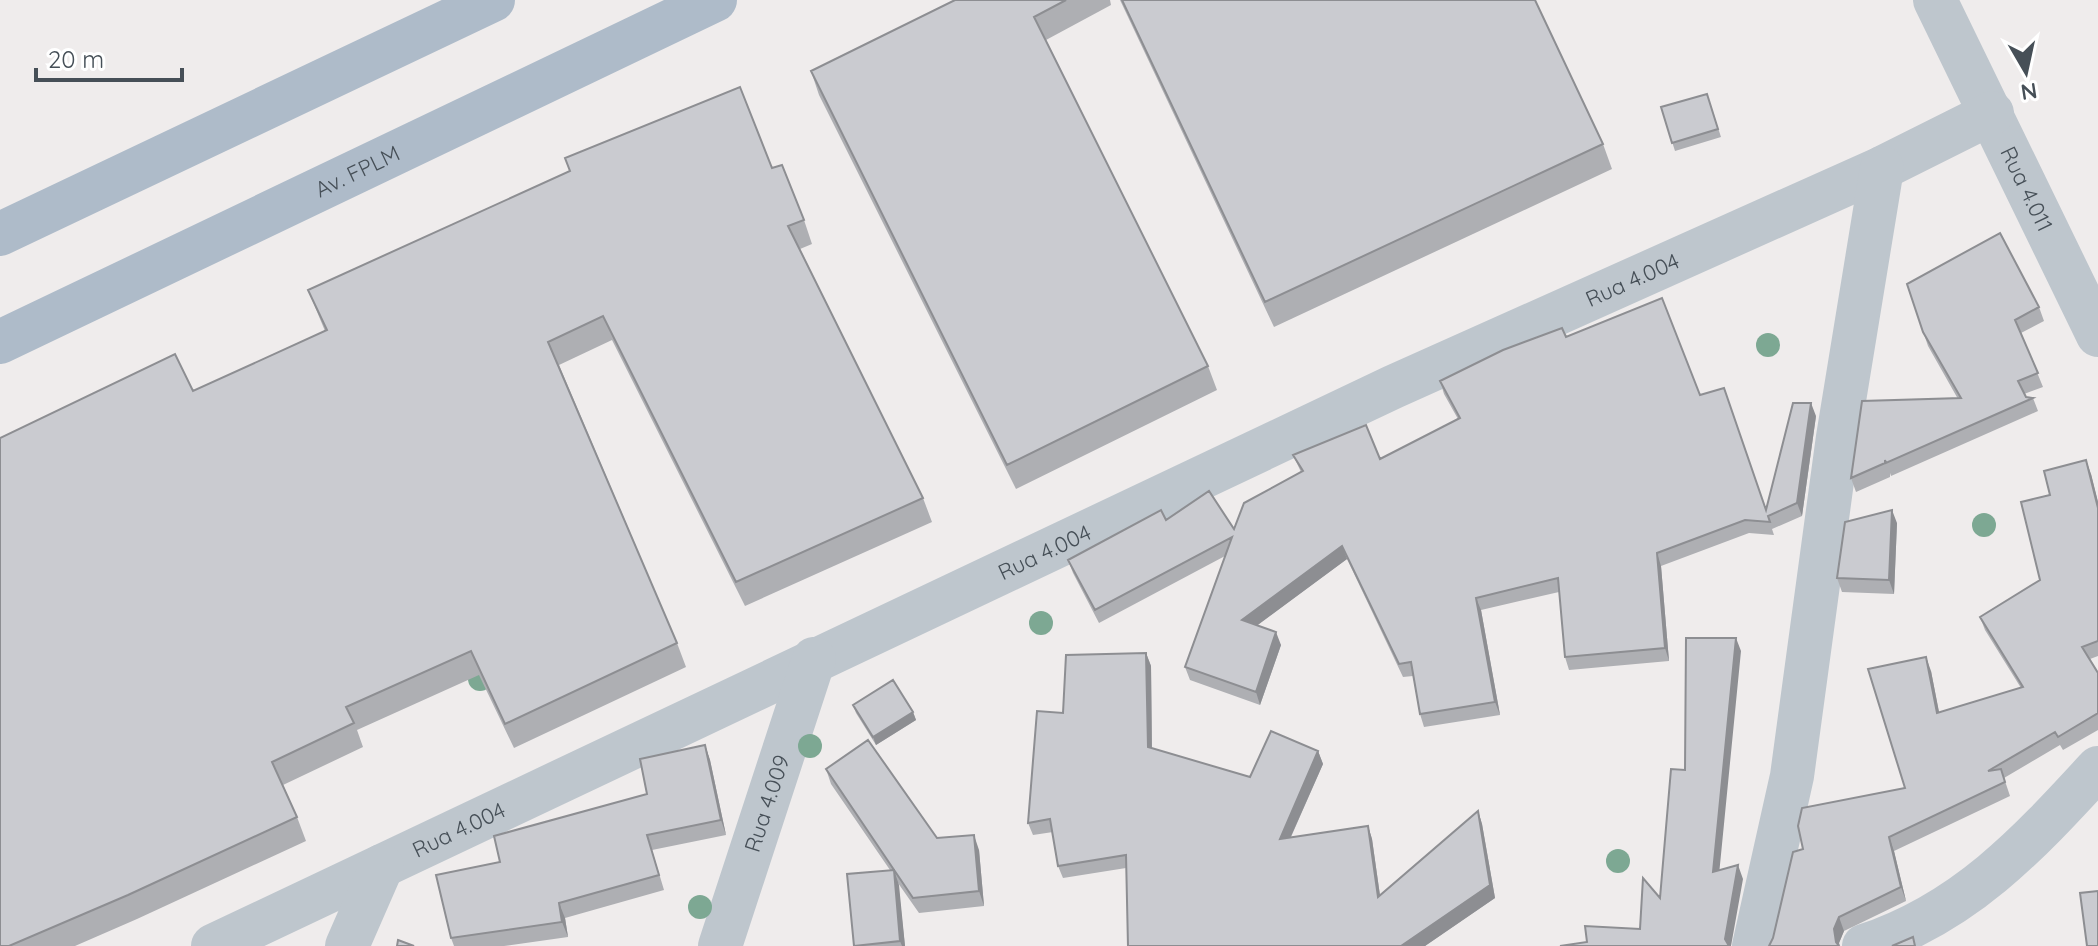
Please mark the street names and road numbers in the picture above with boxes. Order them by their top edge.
street label: Av. FPLM [310,139,404,203]
street label: Rua 4.011 [1994,142,2059,236]
street label: Rua 4.004 [1581,247,1684,313]
street label: Rua 4.004 [993,518,1096,586]
street label: Rua 4.009 [738,751,796,856]
street label: Rua 4.004 [408,796,510,864]

